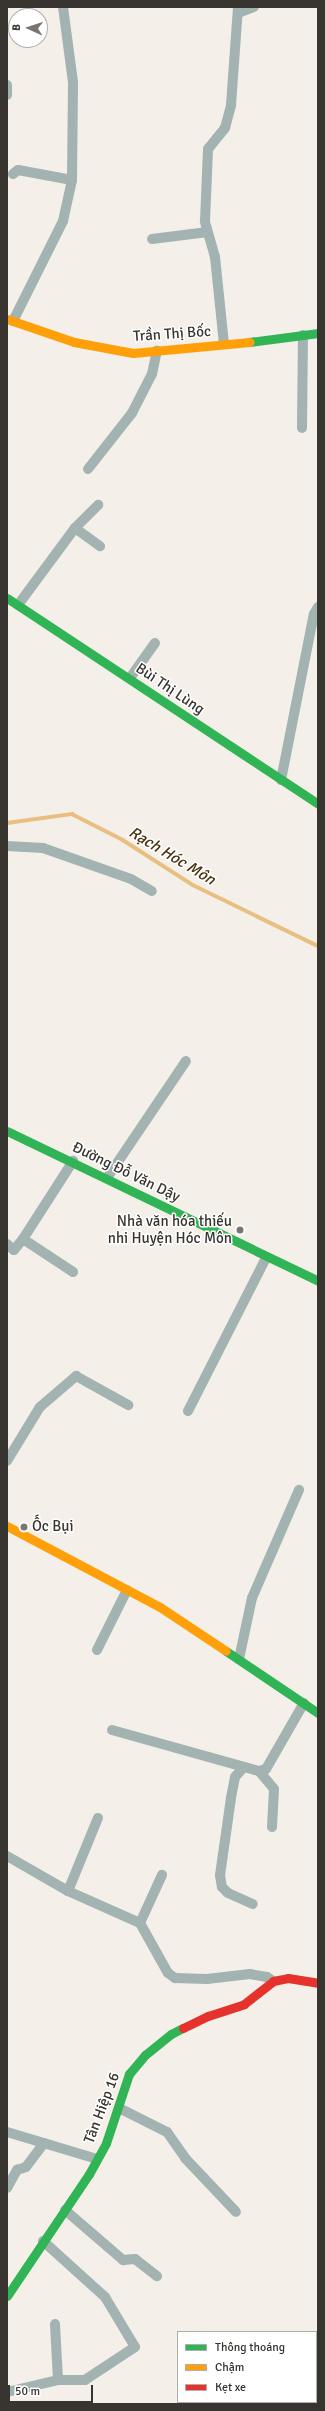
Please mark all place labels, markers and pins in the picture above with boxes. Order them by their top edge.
place label: Nhà văn hóa thiếu nhi Huyện Hóc Môn [108,1212,232,1247]
marker: Nhà văn hóa thiếu nhi Huyện Hóc Môn [235,1225,245,1235]
place label: Ốc Bụi [32,1518,74,1536]
marker: Ốc Bụi [19,1522,29,1532]

